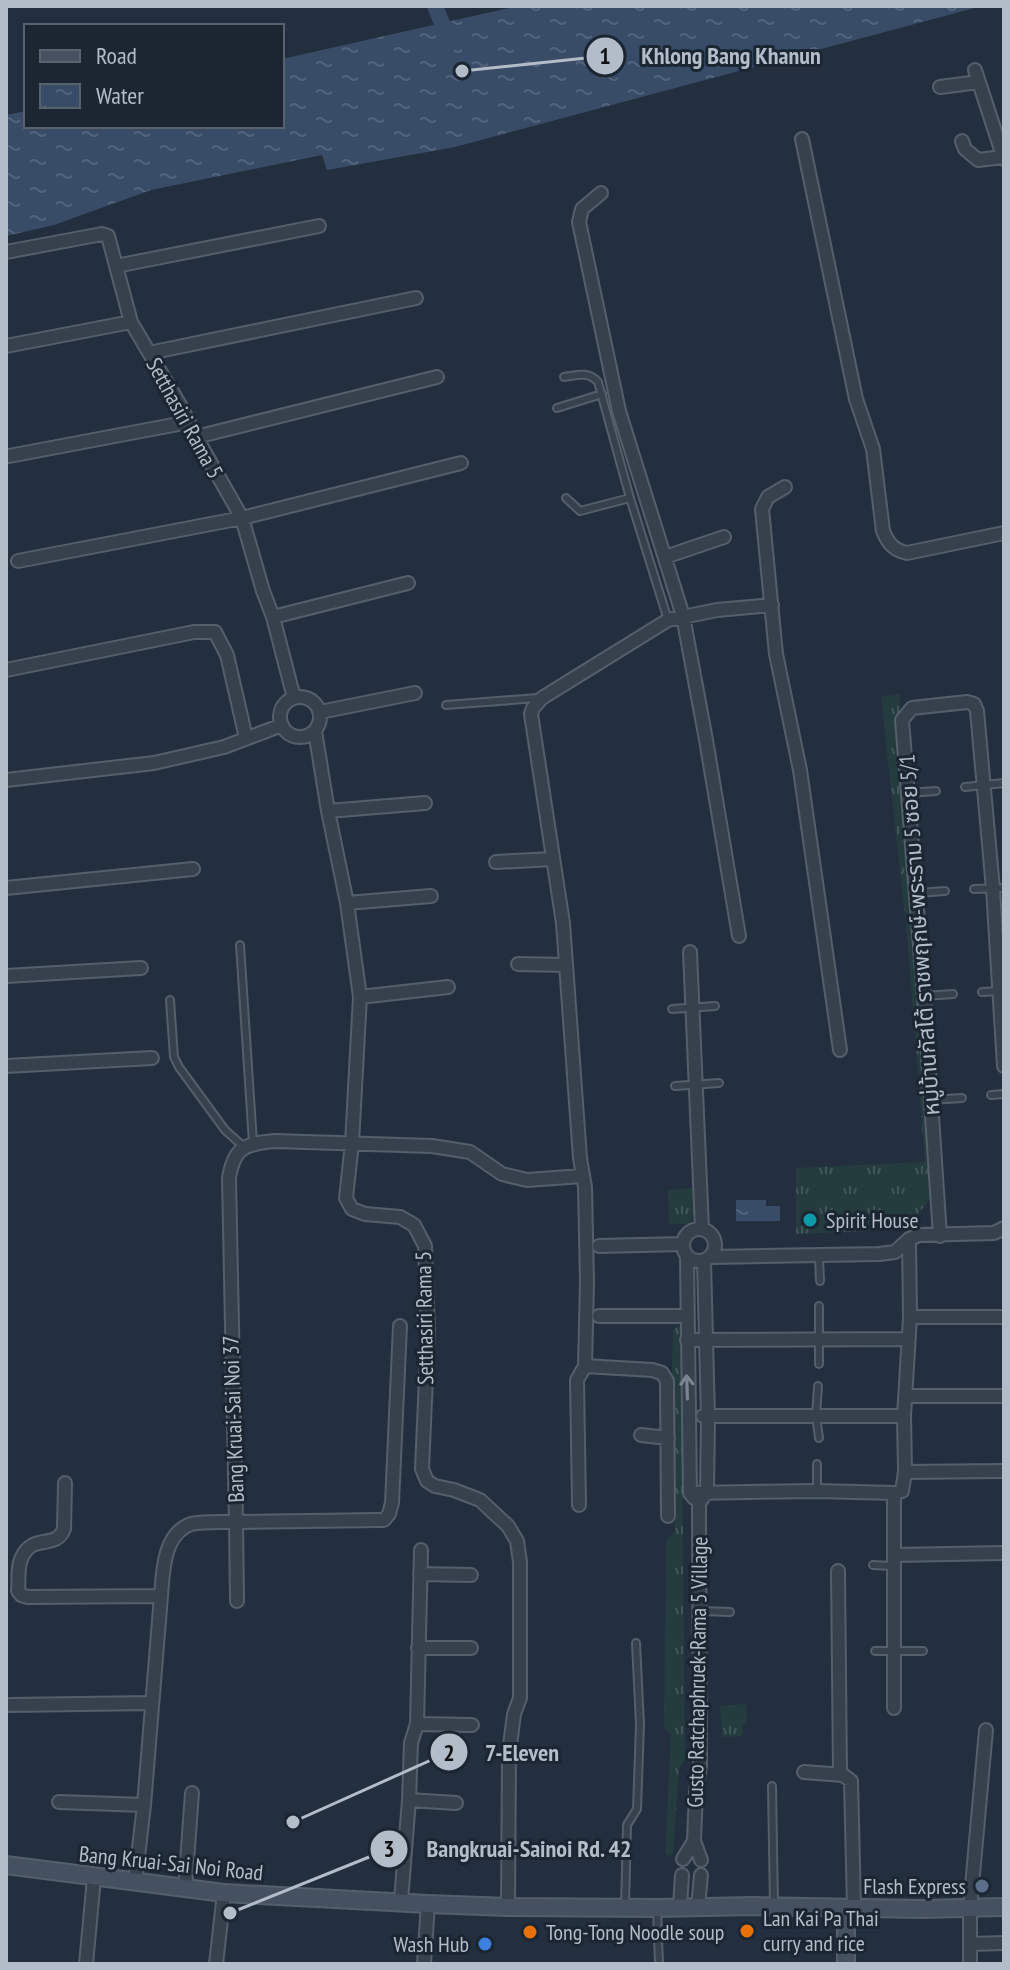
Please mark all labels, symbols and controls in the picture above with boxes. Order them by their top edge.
legend [24,24,284,128]
callout: Khlong Bang Khanun [585,32,836,80]
text: Road [96,40,137,71]
text: 1 [599,40,611,71]
text: Khlong Bang Khanun [641,40,821,71]
text: Water [96,80,144,111]
street label: Setthasiri Rama 5 [140,353,230,483]
street label: หมู่บ้านกัสโต้ ราชพฤกษ์-พระราม 5 ซอย 5/1 [892,754,946,1116]
place label: Spirit House [826,1206,919,1234]
marker: Spirit House [801,1211,819,1229]
street label: Setthasiri Rama 5 [409,1251,439,1385]
street label: Bang Kruai-Sai Noi 37 [216,1335,250,1503]
one-way arrow [680,1374,695,1401]
street label: Gusto Ratchaphruek-Rama 5 Village [681,1536,713,1808]
callout: 7-Eleven [429,1728,575,1776]
text: 2 [443,1737,455,1768]
text: 7-Eleven [485,1737,559,1768]
callout: Bangkruai-Sainoi Rd. 42 [369,1825,648,1873]
text: 3 [383,1833,395,1864]
text: Bangkruai-Sainoi Rd. 42 [426,1833,632,1864]
street label: Bang Kruai-Sai Noi Road [78,1839,264,1887]
place label: Flash Express [863,1872,966,1900]
marker: Flash Express [973,1877,991,1895]
place label: Lan Kai Pa Thai curry and rice [763,1904,879,1957]
place label: Tong-Tong Noodle soup [546,1918,724,1946]
marker: Lan Kai Pa Thai curry and rice [738,1922,756,1940]
marker: Tong-Tong Noodle soup [521,1923,539,1941]
place label: Wash Hub [393,1930,469,1958]
marker: Wash Hub [476,1935,494,1953]

